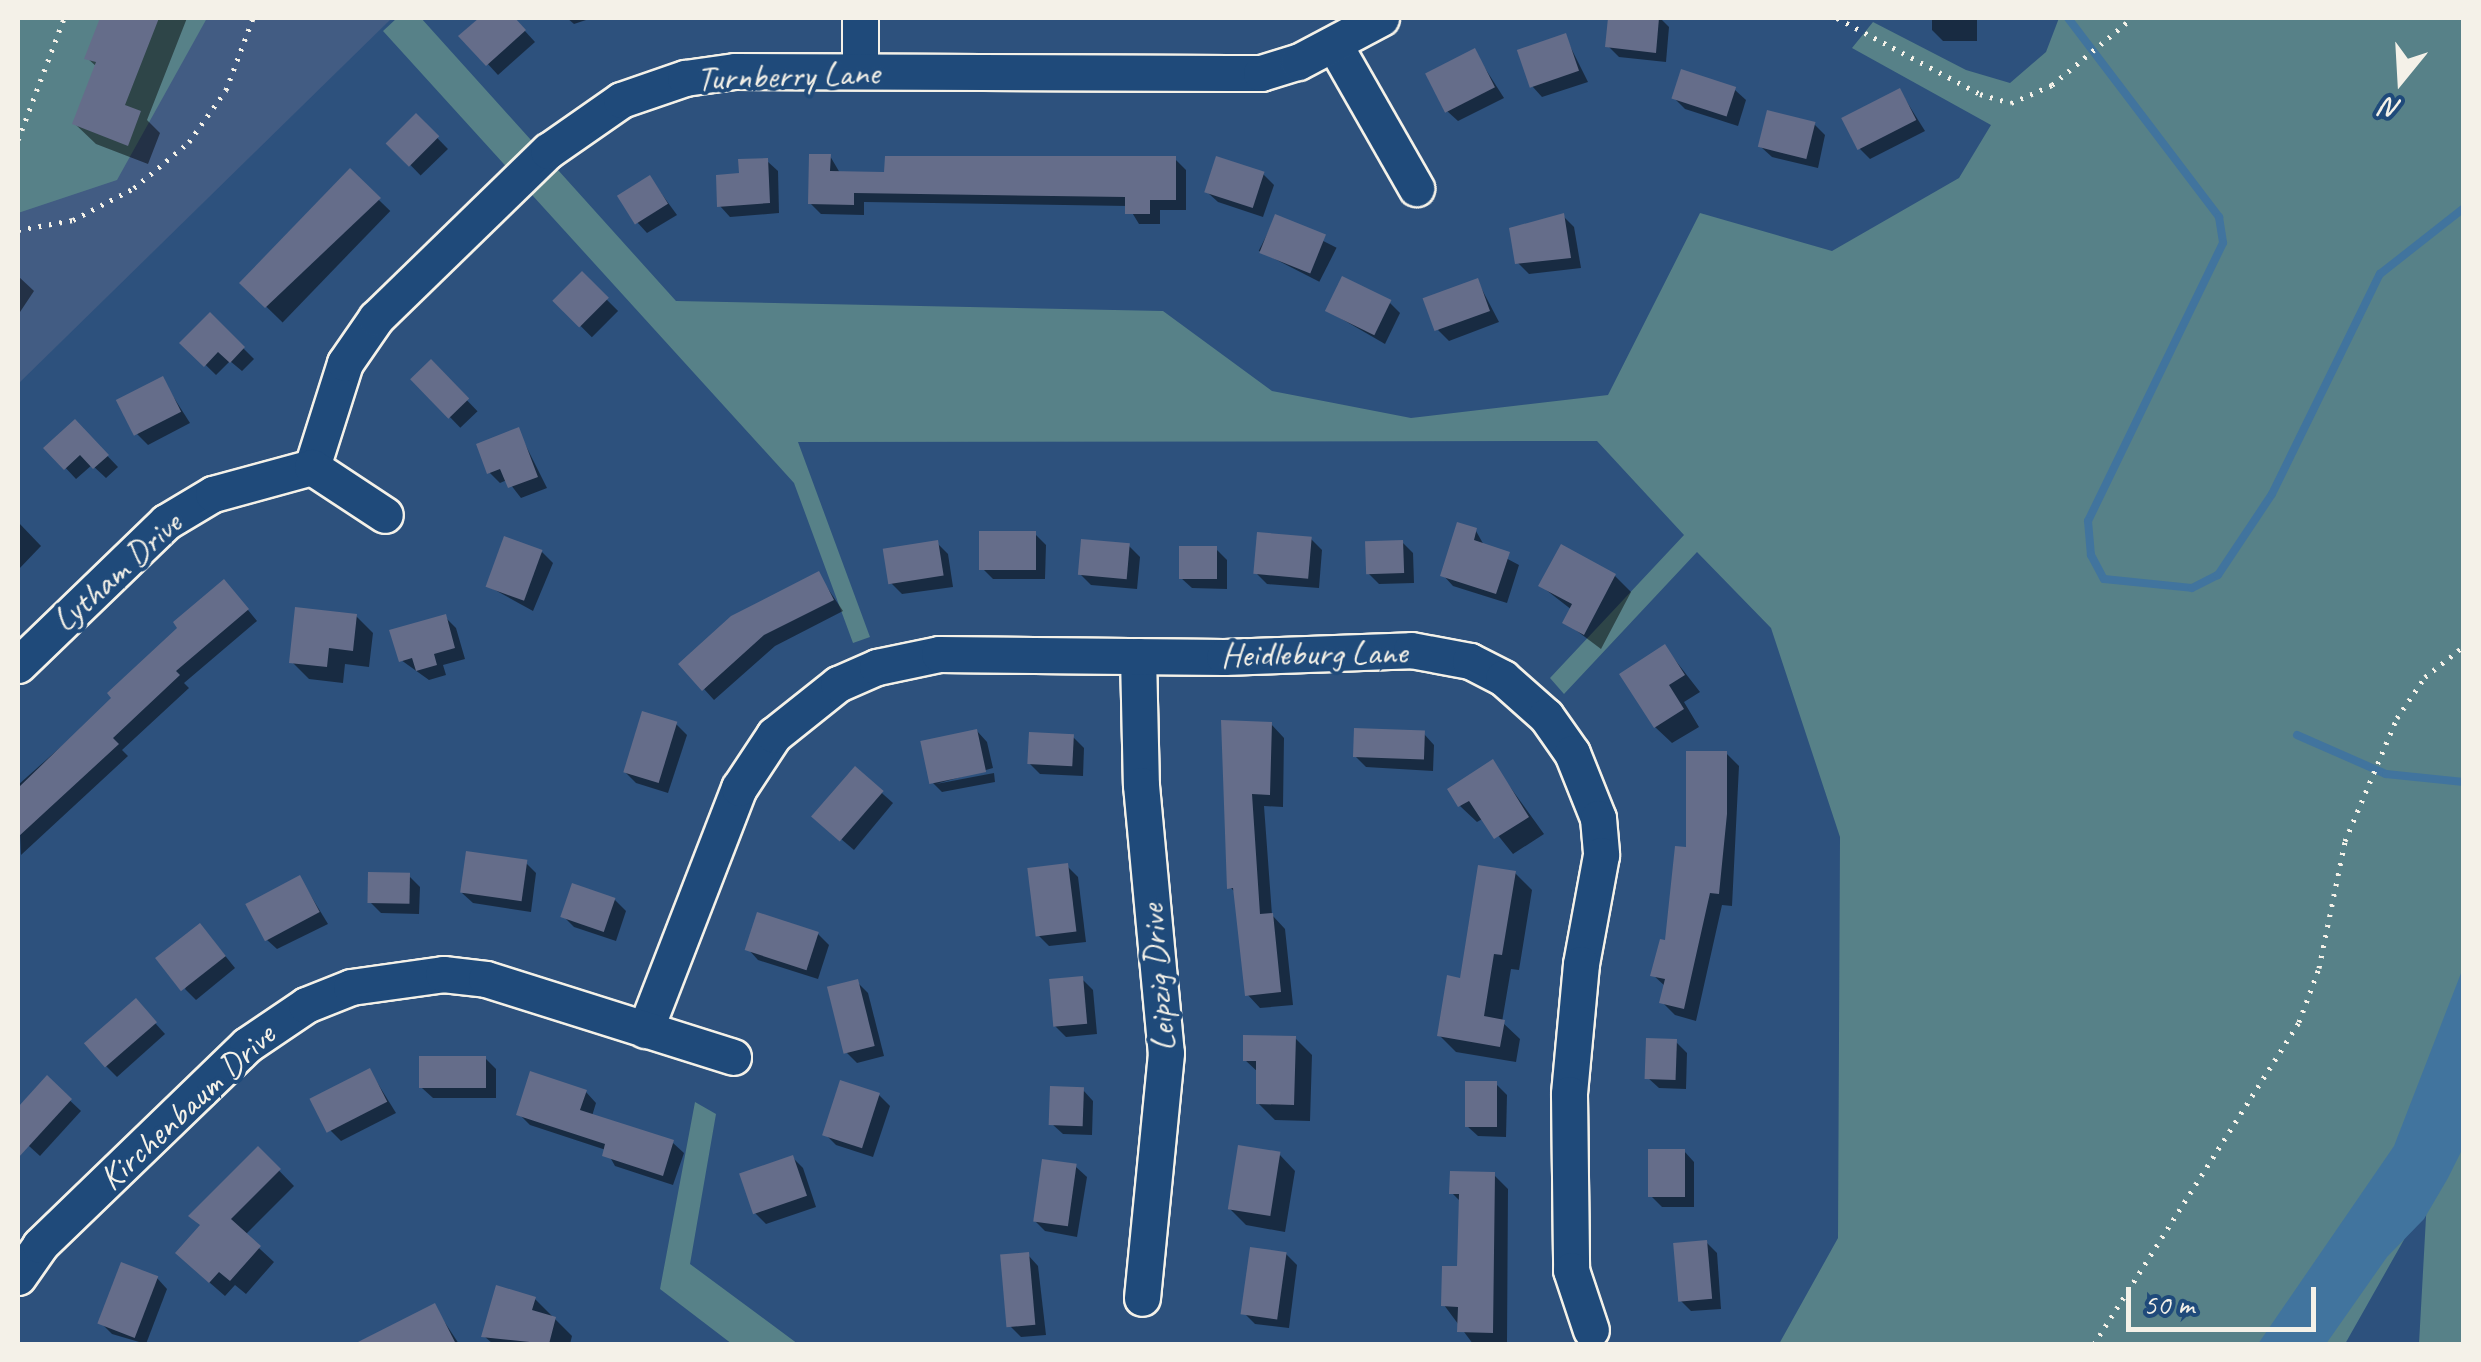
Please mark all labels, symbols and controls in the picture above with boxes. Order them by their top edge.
north arrow [2351,30,2451,130]
street label: Turnberry Lane [695,52,881,100]
text: N [2378,90,2405,128]
street label: Lytham Drive [44,503,190,641]
street label: Heidleburg Lane [1220,631,1408,677]
street label: Leipzig Drive [1131,903,1185,1053]
street label: Kirchenbaum Drive [90,1015,284,1199]
scale bar [2131,1267,2321,1329]
text: 50 m [2143,1285,2194,1323]

